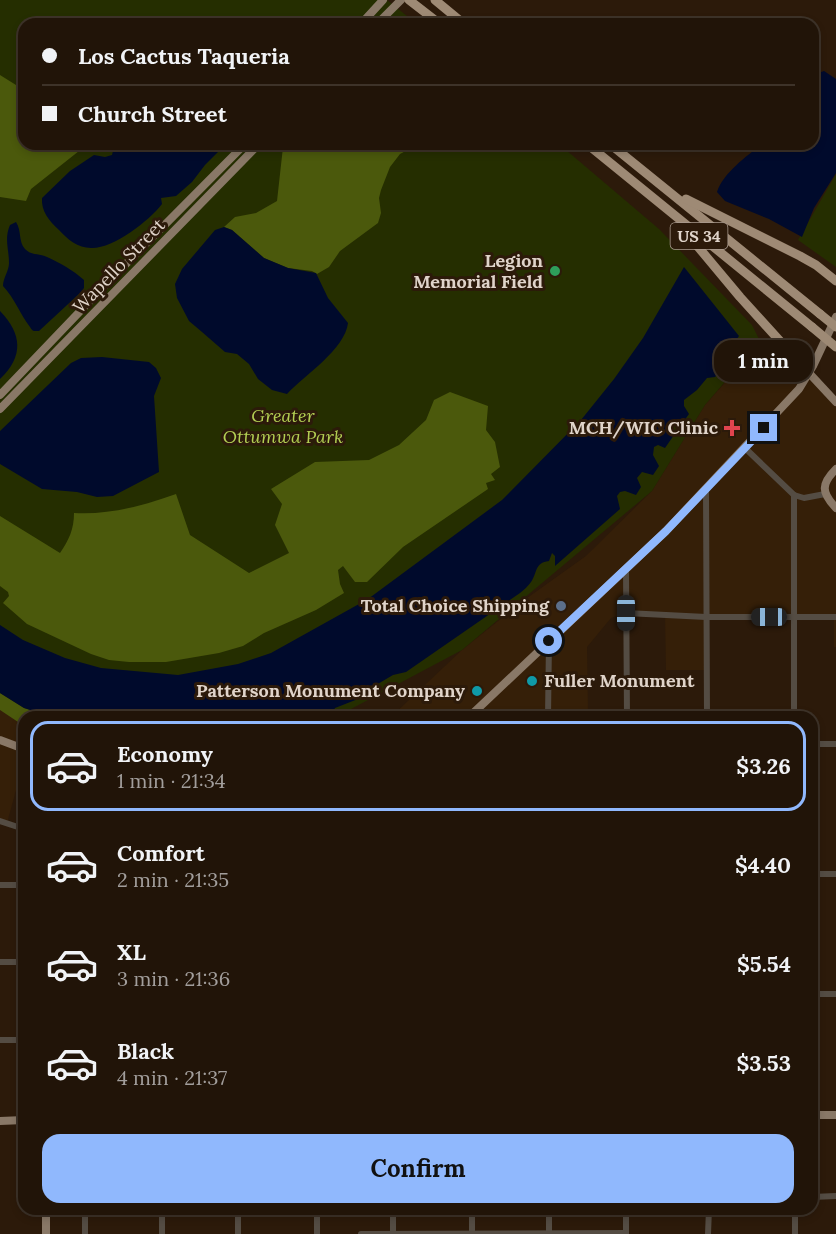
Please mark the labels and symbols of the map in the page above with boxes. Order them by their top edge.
street label: Wapello Street [68,213,170,318]
road number: US 34 [670,223,728,249]
place label: Legion Memorial Field [413,249,544,293]
marker: Legion Memorial Field [548,264,562,278]
callout: 1 min [714,341,813,383]
park label: Greater Ottumwa Park [223,404,343,448]
route end [750,414,777,441]
place label: MCH/WIC Clinic [569,416,719,439]
marker: MCH/WIC Clinic [723,419,741,437]
place label: Total Choice Shipping [361,594,550,617]
car [617,595,635,631]
marker: Total Choice Shipping [554,599,568,613]
car [751,608,787,626]
route start [535,627,562,654]
place label: Fuller Monument [544,669,695,692]
marker: Fuller Monument [525,674,539,688]
place label: Patterson Monument Company [196,679,465,702]
marker: Patterson Monument Company [470,684,484,698]

